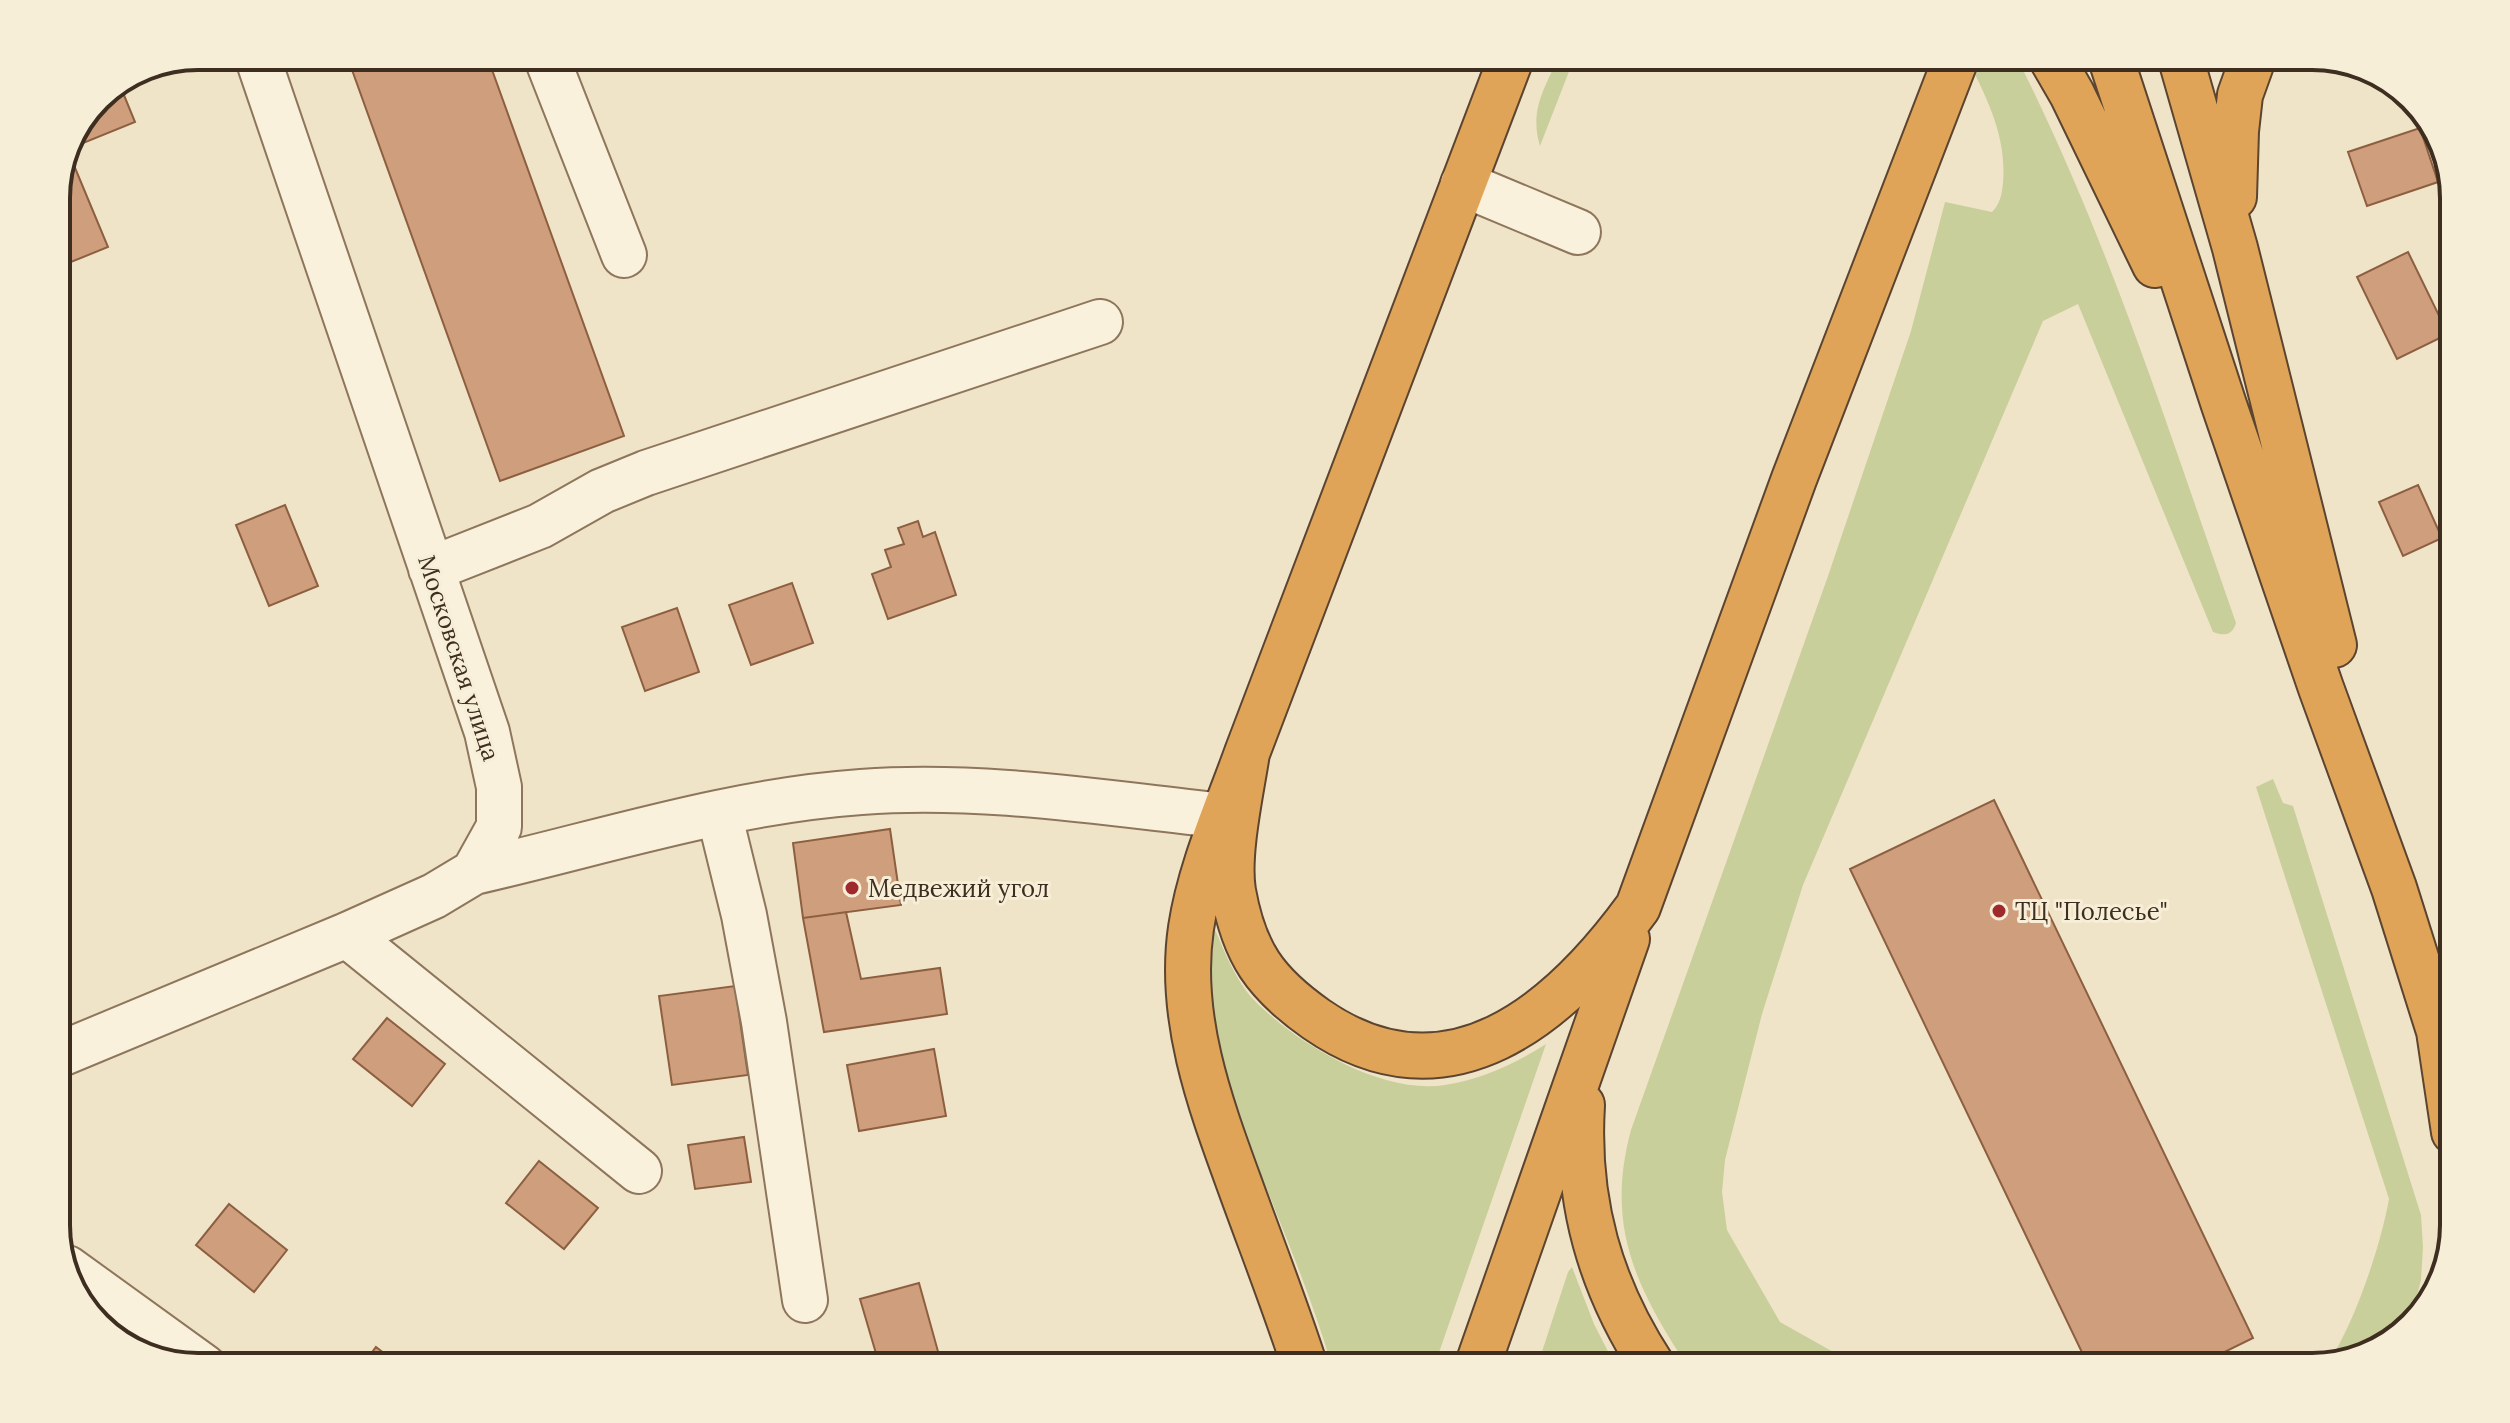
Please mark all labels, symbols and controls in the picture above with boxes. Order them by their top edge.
street label: Московская улица [411,551,507,765]
place label: Медвежий угол [868,873,1049,904]
marker: Медвежий угол [843,879,861,897]
place label: ТЦ "Полесье" [2015,896,2168,927]
marker: ТЦ "Полесье" [1990,902,2008,920]

